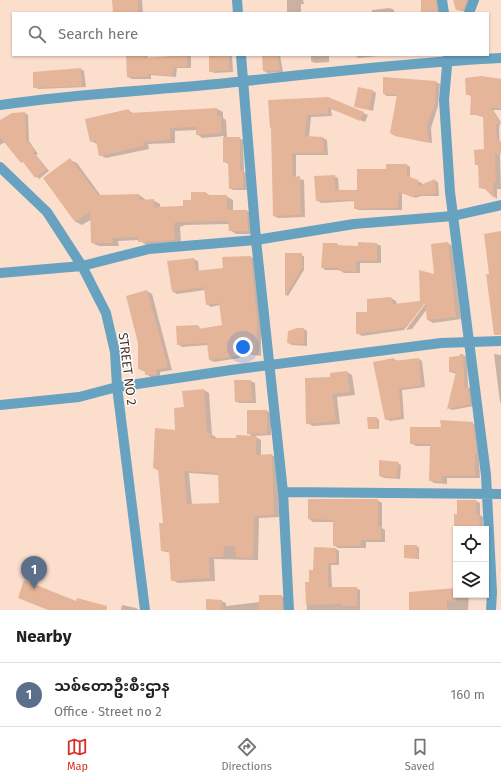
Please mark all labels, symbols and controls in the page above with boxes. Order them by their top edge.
search box [12,12,489,56]
icon: search [26,23,48,45]
text: Search here [58,25,138,43]
street label: STREET NO 2 [116,332,139,406]
your location [233,337,253,357]
map controls [453,526,489,598]
button: locate [453,526,489,562]
pin: 1 [21,556,47,589]
button: layers [453,562,489,598]
text: Nearby [16,626,71,647]
text: သစ်တောဦးစီးဌာန [54,677,170,695]
text: 1 [26,687,32,702]
text: 160 m [451,687,485,702]
text: Office · Street no 2 [54,704,162,719]
tab: Map [66,736,88,773]
tab: Directions [221,736,272,773]
tab: Saved [405,736,435,773]

